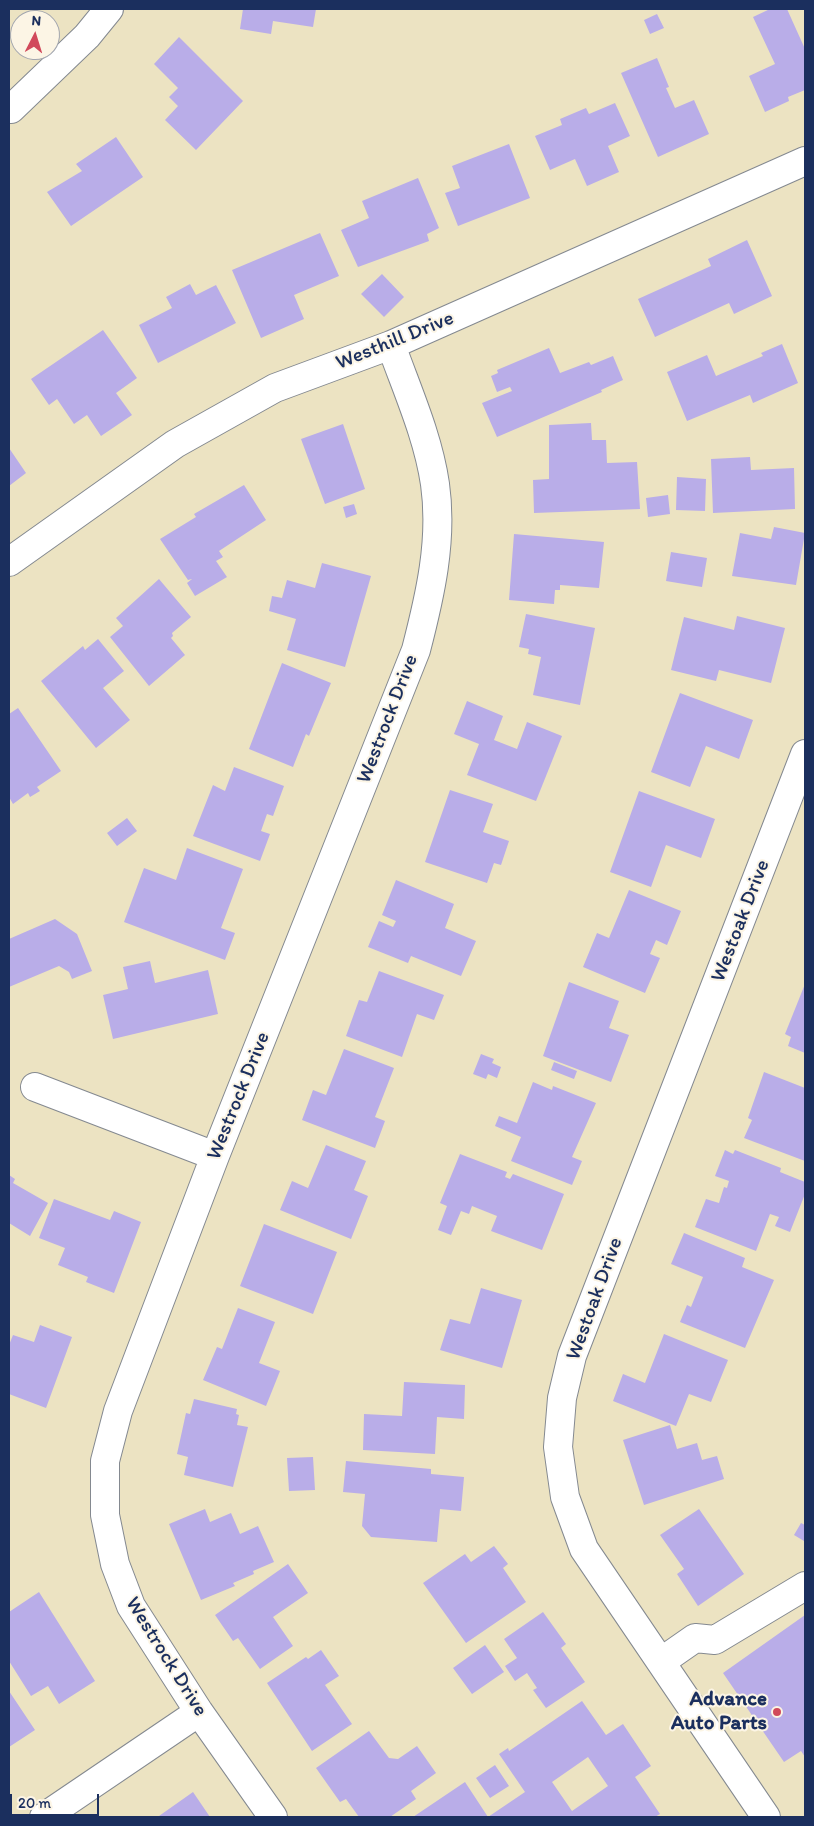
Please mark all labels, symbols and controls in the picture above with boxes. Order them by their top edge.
north arrow [10,10,60,60]
text: N [31,12,42,29]
street label: Westhill Drive [332,306,458,376]
street label: Westrock Drive [352,651,424,787]
street label: Westoak Drive [706,856,776,986]
street label: Westrock Drive [202,1028,276,1164]
street label: Westoak Drive [561,1234,629,1364]
street label: Westrock Drive [119,1593,213,1721]
place label: Advance Auto Parts [671,1687,767,1737]
marker: Advance Auto Parts [771,1706,783,1718]
scale bar [12,1784,101,1816]
text: 20 m [18,1794,51,1812]

